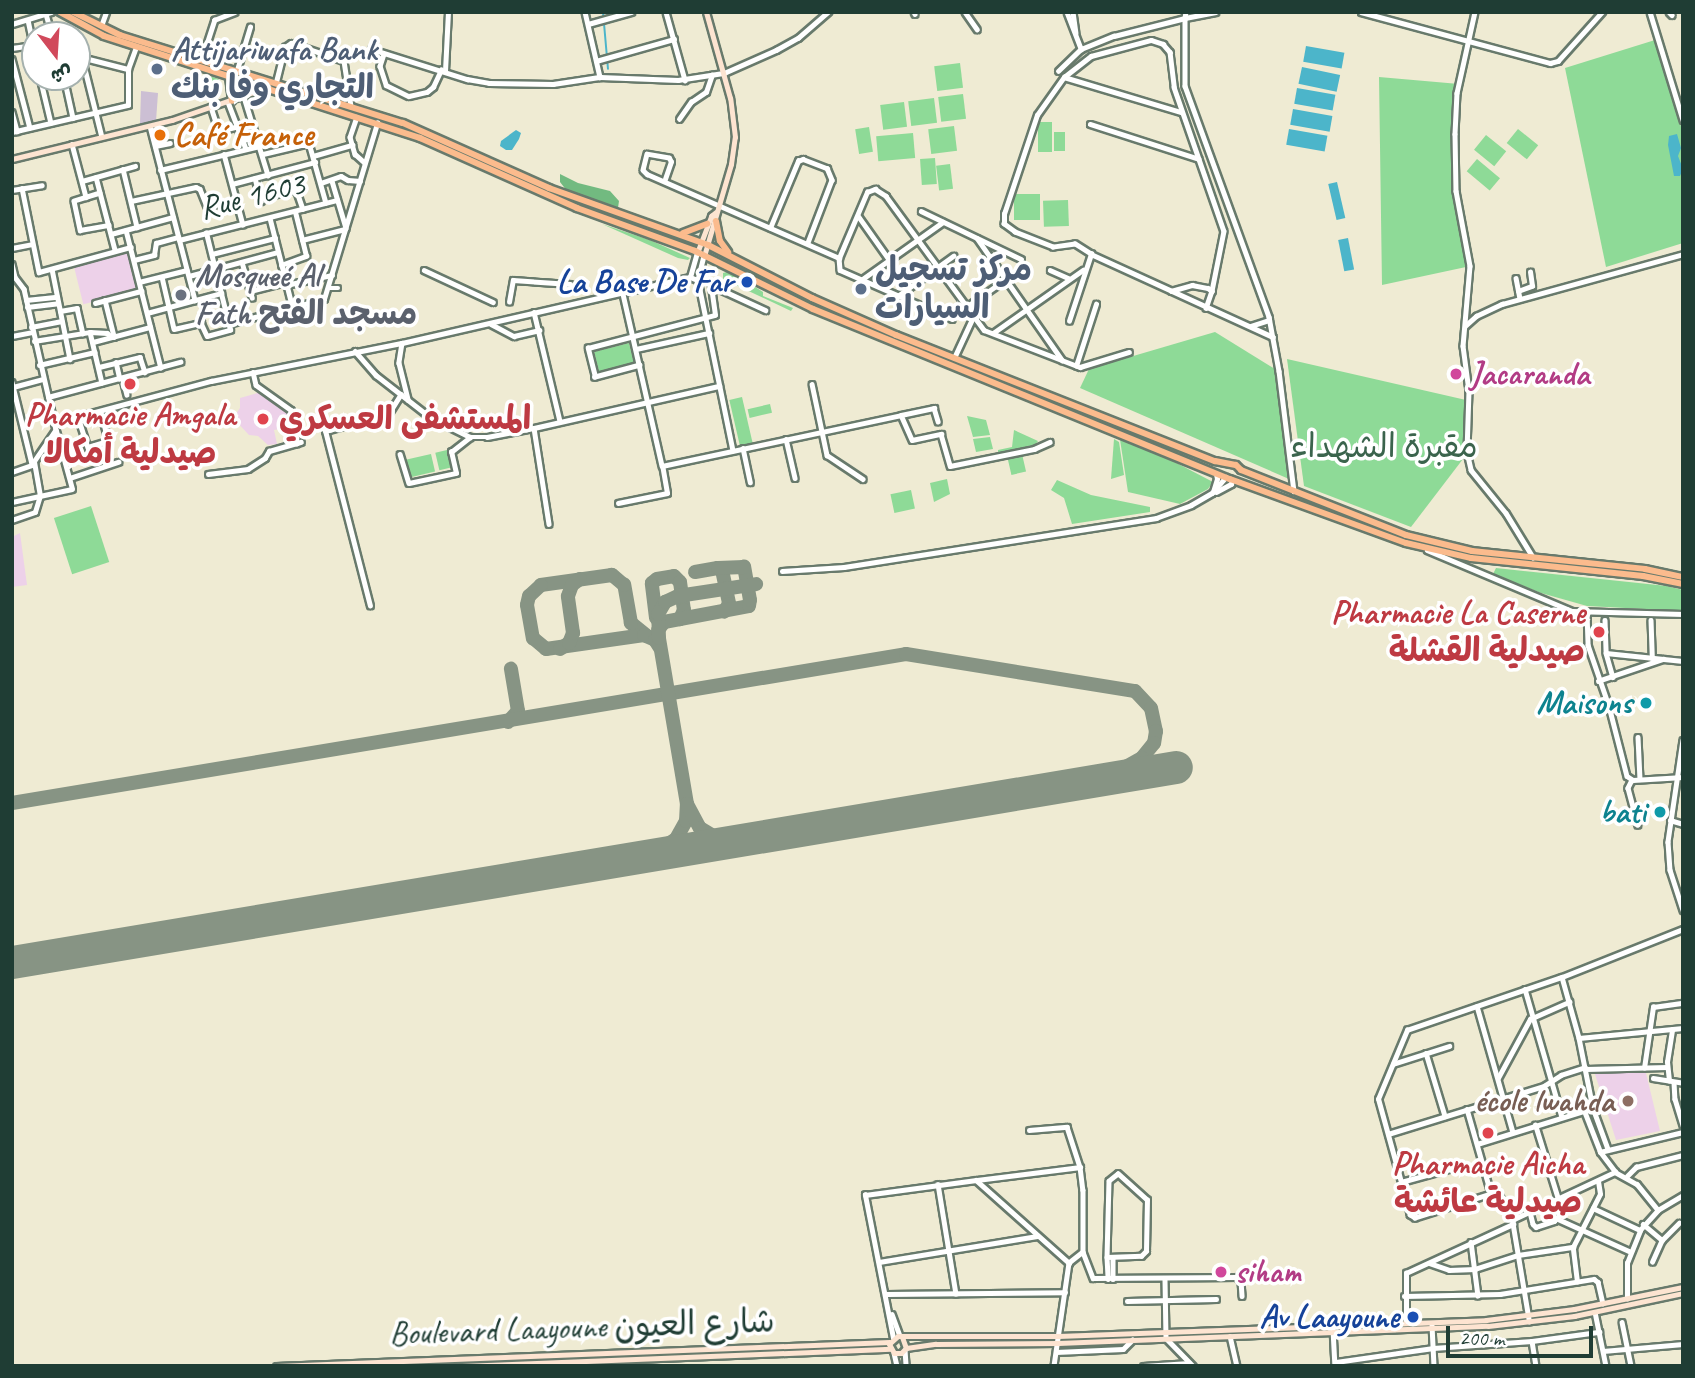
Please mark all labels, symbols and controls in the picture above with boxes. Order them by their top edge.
north arrow [21,21,91,91]
place label: Attijariwafa Bank التجاري وفا بنك [171,30,378,108]
text: ش [48,60,75,89]
marker: Attijariwafa Bank التجاري وفا بنك [149,61,165,77]
place label: Café France [174,115,313,155]
marker: Café France [152,127,168,143]
street label: Rue 1603 [195,164,309,228]
place label: مركز تسجيل السيارات [875,250,1032,328]
place label: Mosqueé Al Fath مسجد الفتح [195,256,417,334]
place label: La Base De Far [554,262,733,302]
marker: La Base De Far [739,274,755,290]
marker: مركز تسجيل السيارات [853,281,869,297]
marker: Mosqueé Al Fath مسجد الفتح [173,287,189,303]
place label: Jacaranda [1470,354,1589,394]
marker: Jacaranda [1448,366,1464,382]
marker: Pharmacie Amgala صيدلية أمكالا [122,376,138,392]
place label: Pharmacie Amgala صيدلية أمكالا [25,395,235,473]
place label: المستشفى العسكري [279,399,531,439]
marker: المستشفى العسكري [253,409,273,429]
park label: مقبرة الشهداء [1290,427,1478,467]
place label: Pharmacie La Caserne صيدلية القشلة [1329,593,1585,671]
marker: Pharmacie La Caserne صيدلية القشلة [1591,624,1607,640]
place label: Maisons [1537,683,1632,723]
marker: Maisons [1638,695,1654,711]
place label: bati [1600,792,1646,832]
marker: bati [1652,804,1668,820]
place label: école lwahda [1475,1081,1614,1121]
marker: école lwahda [1620,1093,1636,1109]
marker: Pharmacie Aicha صيدلية عائشة [1480,1125,1496,1141]
place label: Pharmacie Aicha صيدلية عائشة [1392,1144,1584,1222]
place label: siham [1235,1252,1301,1292]
marker: siham [1213,1264,1229,1280]
place label: Av Laayoune [1260,1297,1399,1337]
street label: Boulevard Laayoune شارع العيون [388,1301,776,1355]
marker: Av Laayoune [1405,1309,1421,1325]
scale bar [1450,1312,1597,1356]
text: 200 m [1459,1325,1504,1351]

